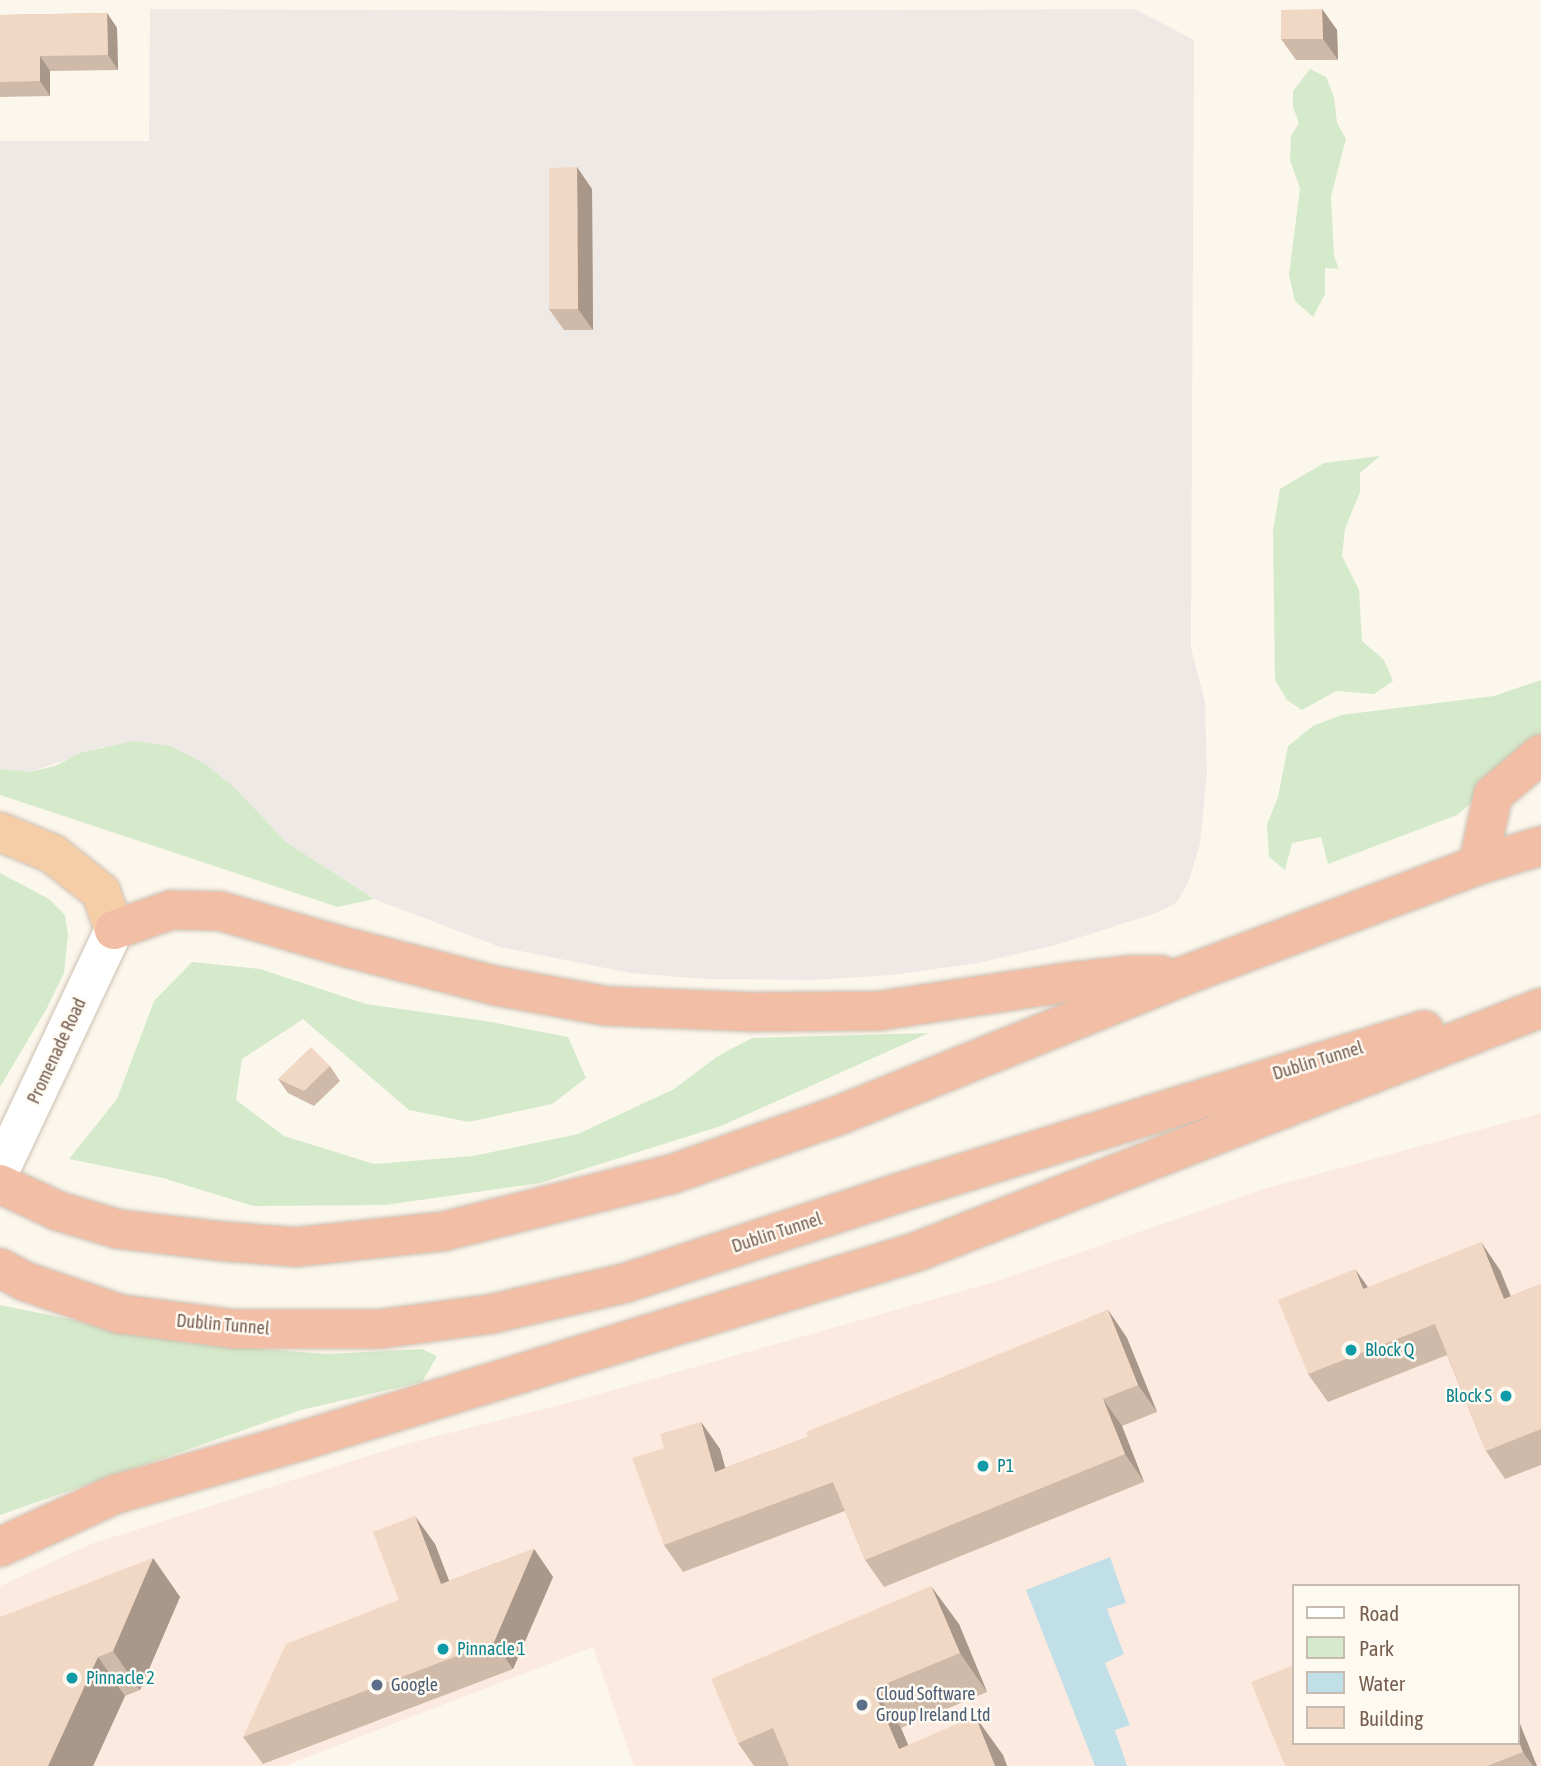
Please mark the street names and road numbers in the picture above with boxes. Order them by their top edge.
street label: Promenade Road [23,995,91,1107]
street label: Dublin Tunnel [1270,1037,1366,1085]
street label: Dublin Tunnel [729,1208,825,1258]
street label: Dublin Tunnel [175,1310,271,1340]

